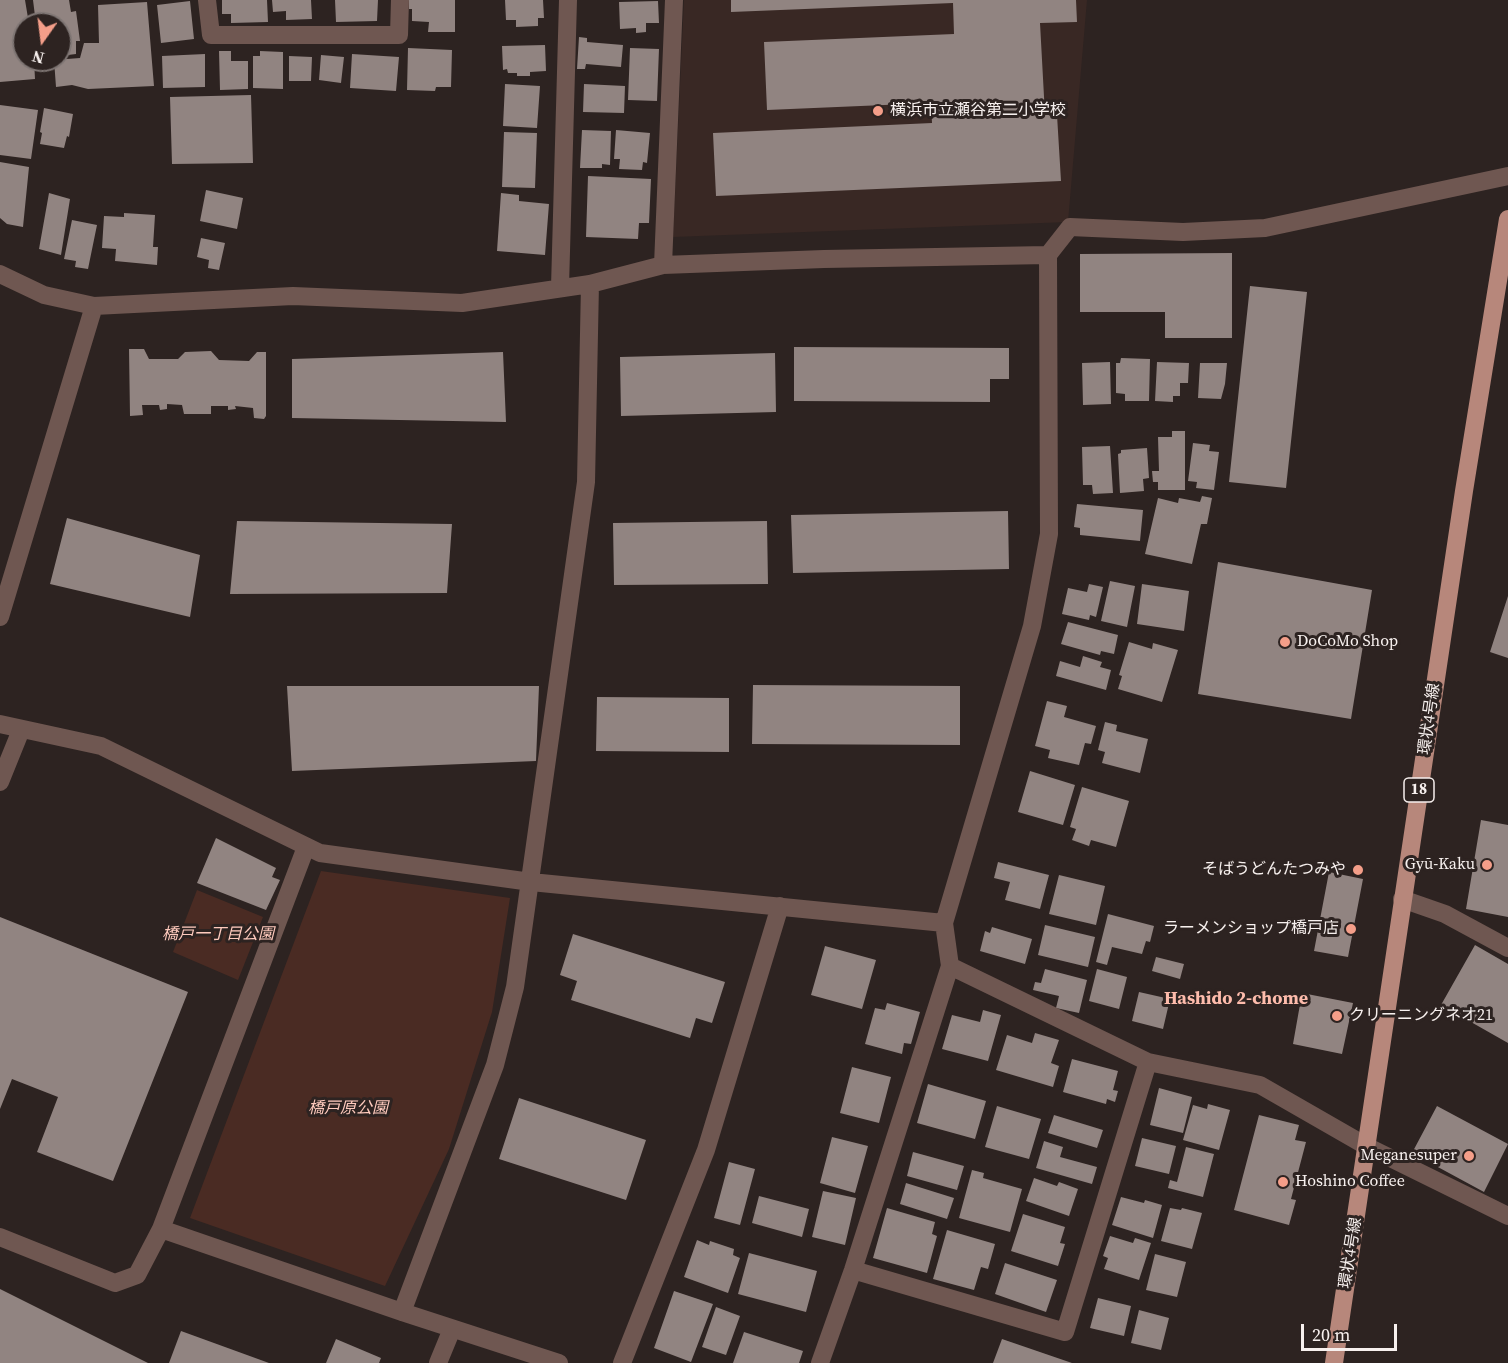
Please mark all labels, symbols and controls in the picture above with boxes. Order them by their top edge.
north arrow [12,12,72,72]
text: N [30,45,46,70]
place label: 横浜市立瀬谷第二小学校 [890,101,1066,121]
marker: 横浜市立瀬谷第二小学校 [871,104,885,118]
place label: DoCoMo Shop [1297,632,1398,652]
marker: DoCoMo Shop [1278,635,1292,649]
street label: 環状4号線 [1415,682,1445,756]
road number: 18 [1404,778,1434,802]
place label: Gyū-Kaku [1405,855,1475,875]
marker: Gyū-Kaku [1480,858,1494,872]
place label: そばうどんたつみや [1202,860,1346,880]
marker: そばうどんたつみや [1351,863,1365,877]
place label: ラーメンショップ橋戸店 [1163,919,1339,939]
marker: ラーメンショップ橋戸店 [1344,922,1358,936]
park label: 橋戸一丁目公園 [162,925,274,945]
district label: Hashido 2-chome [1164,988,1308,1010]
place label: クリーニングネオ21 [1349,1006,1493,1026]
marker: クリーニングネオ21 [1330,1009,1344,1023]
park label: 橋戸原公園 [308,1099,388,1119]
place label: Meganesuper [1360,1146,1457,1166]
marker: Meganesuper [1462,1149,1476,1163]
place label: Hoshino Coffee [1295,1172,1405,1192]
marker: Hoshino Coffee [1276,1175,1290,1189]
street label: 環状4号線 [1336,1216,1366,1290]
scale bar [1304,1312,1400,1350]
text: 20 m [1312,1322,1350,1347]

